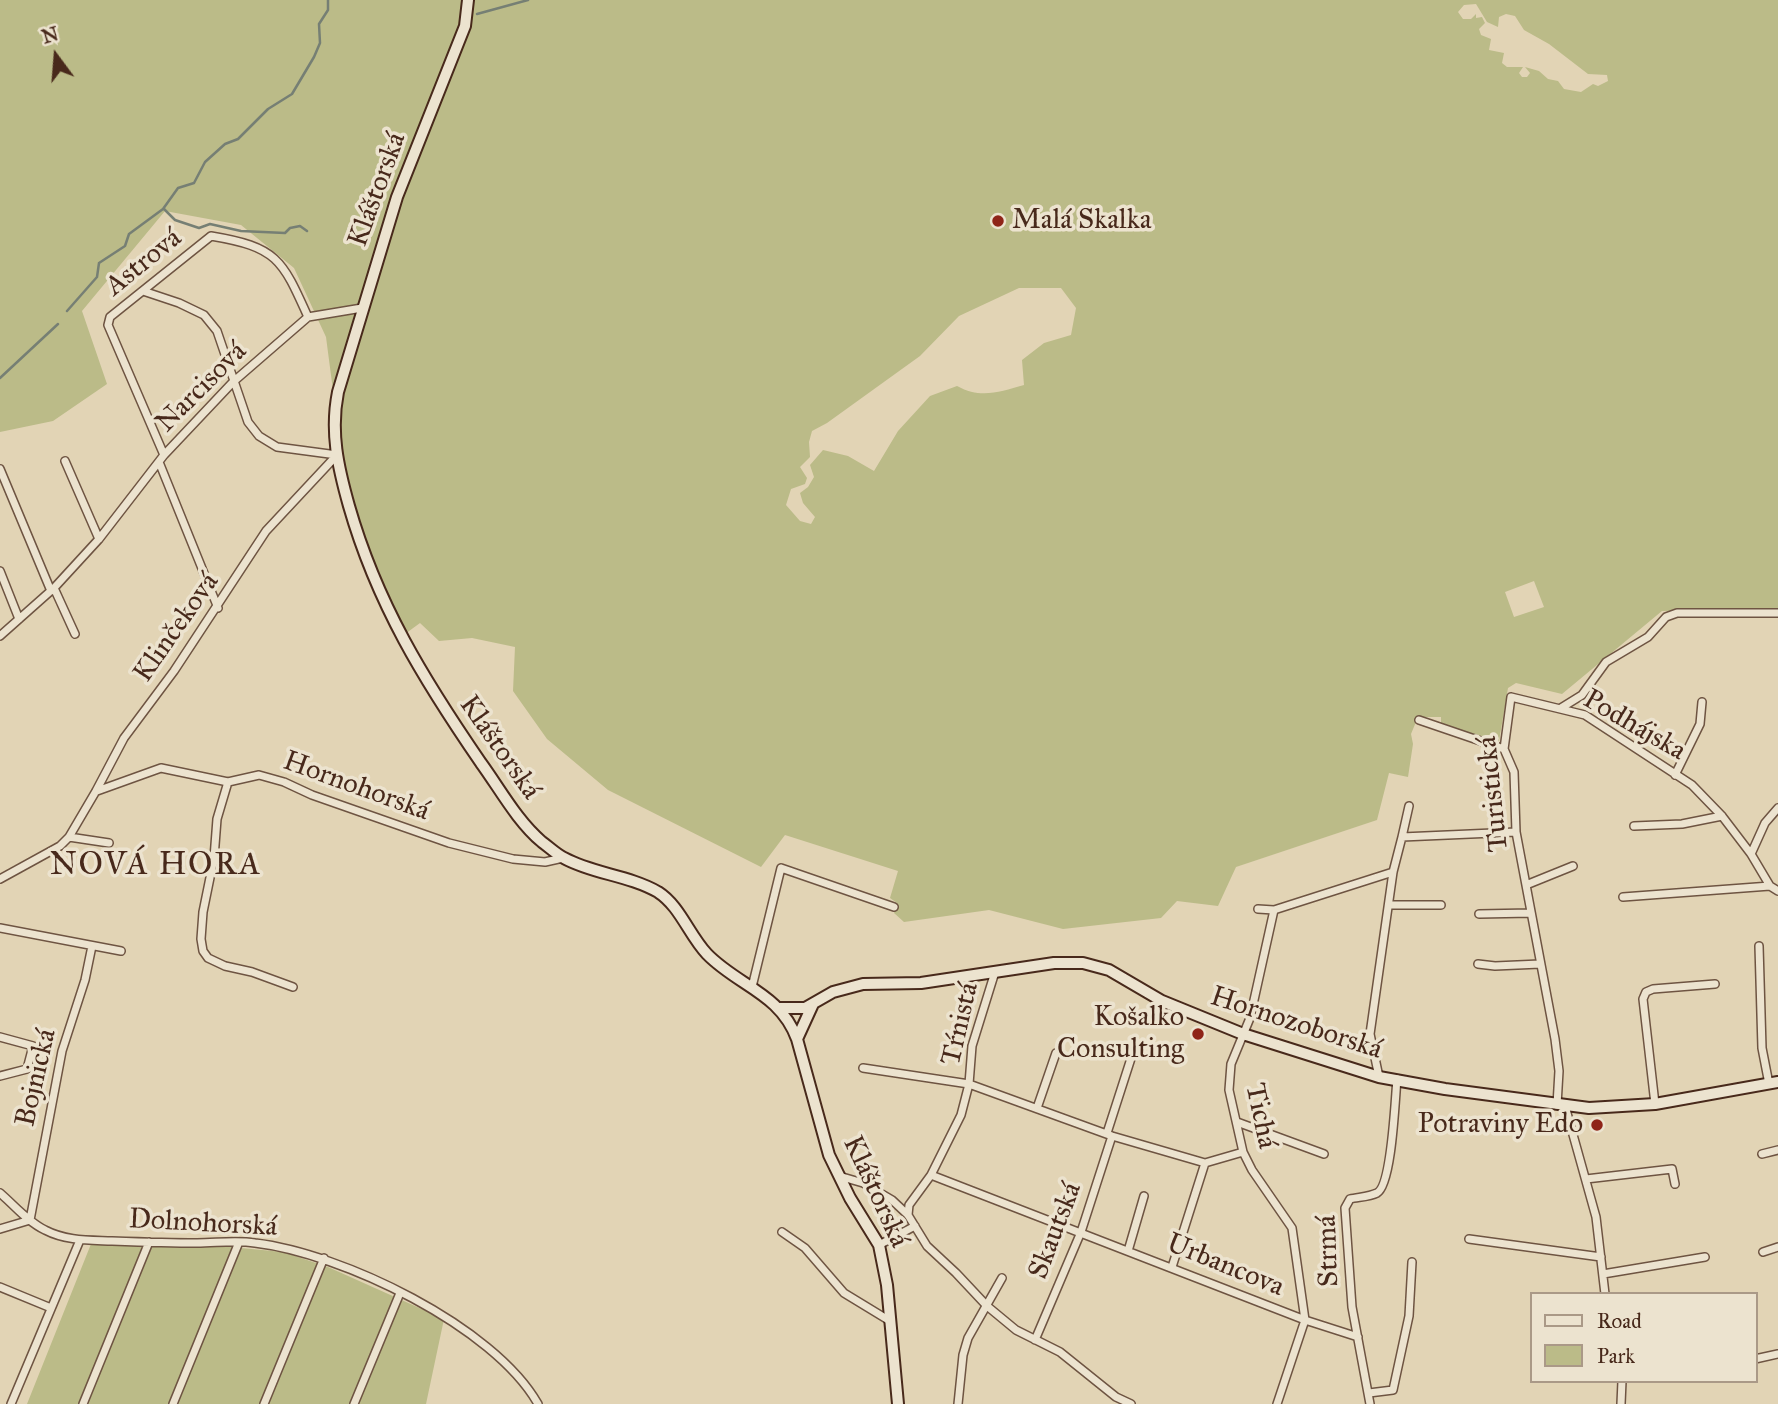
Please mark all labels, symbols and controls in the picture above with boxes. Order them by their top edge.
north arrow [21,21,91,91]
text: N [39,22,61,49]
street label: Kláštorská [342,128,414,252]
place label: Malá Skalka [1012,204,1151,238]
marker: Malá Skalka [990,213,1006,229]
street label: Astrová [99,222,189,304]
street label: Narcisová [150,336,254,440]
street label: Klinčeková [127,567,227,689]
street label: Podhájska [1577,683,1691,769]
street label: Kláštorská [451,690,547,806]
street label: Turistická [1471,734,1517,854]
street label: Hornohorská [278,745,434,829]
district label: NOVÁ HORA [51,847,261,885]
street label: Tŕnistá [935,979,987,1069]
street label: Hornozoborská [1206,980,1386,1068]
place label: Košalko Consulting [1057,1001,1184,1067]
street label: Bojnická [9,1026,65,1130]
marker: Košalko Consulting [1190,1026,1206,1042]
street label: Tichá [1237,1080,1283,1152]
place label: Potraviny Edo [1418,1108,1583,1142]
marker: Potraviny Edo [1589,1117,1605,1133]
street label: Kláštorská [835,1131,915,1253]
street label: Skautská [1022,1178,1090,1284]
street label: Dolnohorská [128,1203,278,1245]
street label: Strmá [1311,1214,1347,1288]
street label: Urbancova [1161,1227,1289,1305]
legend [1530,1292,1757,1383]
text: Road [1597,1308,1642,1334]
text: Park [1597,1343,1635,1369]

